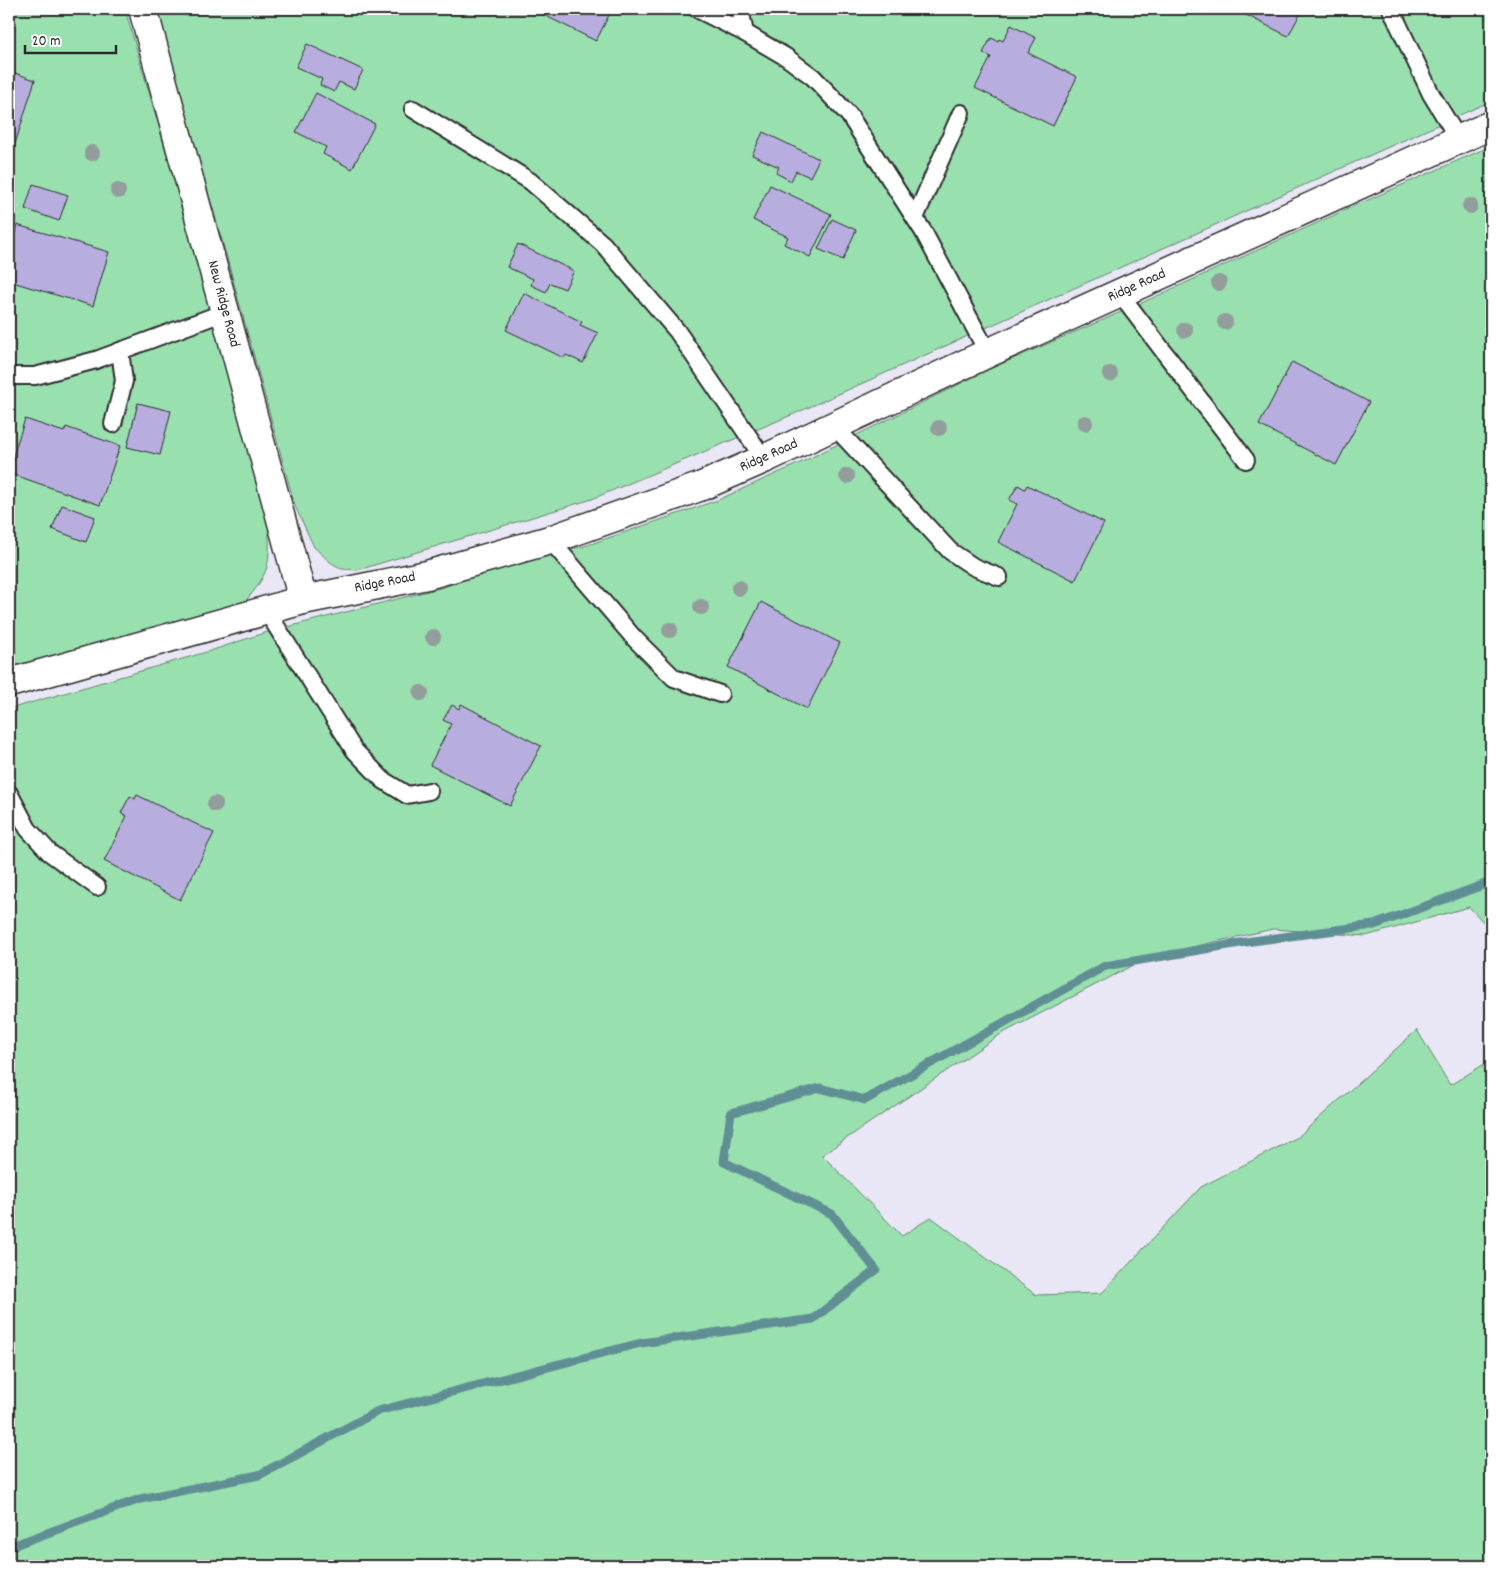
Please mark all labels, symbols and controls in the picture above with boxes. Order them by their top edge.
scale bar [25,22,116,54]
text: 20 m [32,31,60,53]
street label: New Ridge Road [201,258,245,350]
street label: Ridge Road [1104,263,1170,309]
street label: Ridge Road [736,433,802,479]
street label: Ridge Road [353,566,417,600]

